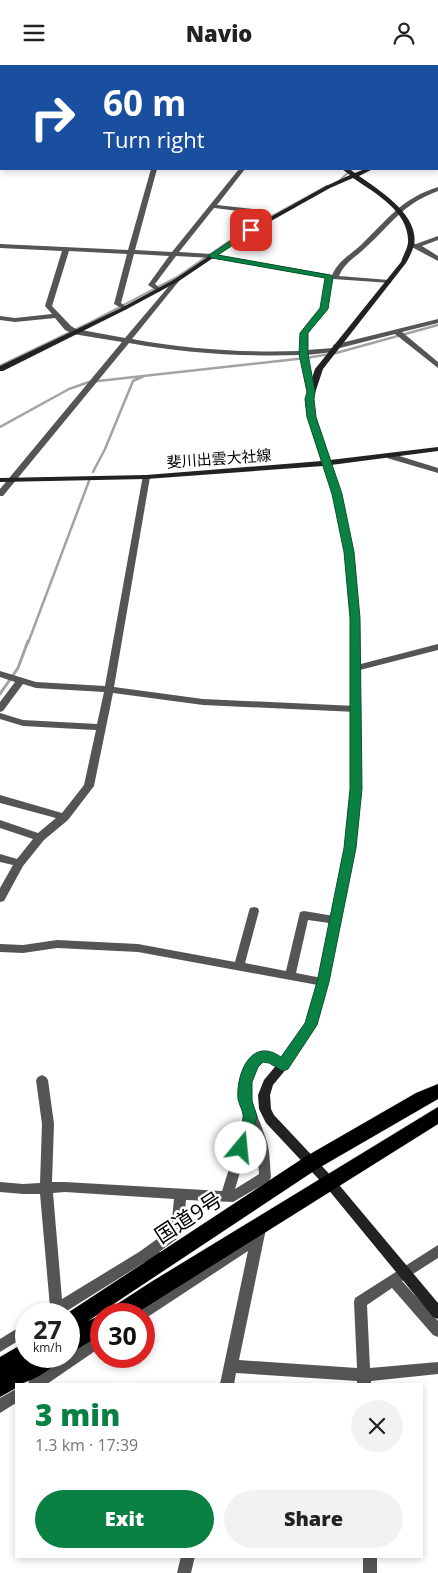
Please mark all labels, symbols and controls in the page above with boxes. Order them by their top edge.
text: Navio [186,18,252,48]
icon: menu [20,19,48,47]
icon: person [390,19,418,47]
text: 60 m [103,79,186,126]
icon: right [20,85,85,150]
text: Turn right [103,124,205,154]
pin [230,209,272,251]
icon: arrive [237,216,265,244]
street label: 斐川出雲大社線 [166,444,272,472]
position arrow [214,1121,266,1173]
street label: 国道9号 [149,1185,227,1249]
speed limit sign: 30 [90,1303,155,1368]
text: 27 [33,1312,62,1346]
text: km/h [33,1339,62,1356]
text: 3 min [35,1394,120,1435]
button: close [351,1400,403,1452]
text: 1.3 km · 17:39 [35,1434,138,1456]
button: Exit [35,1490,214,1548]
button: Share [224,1490,403,1548]

